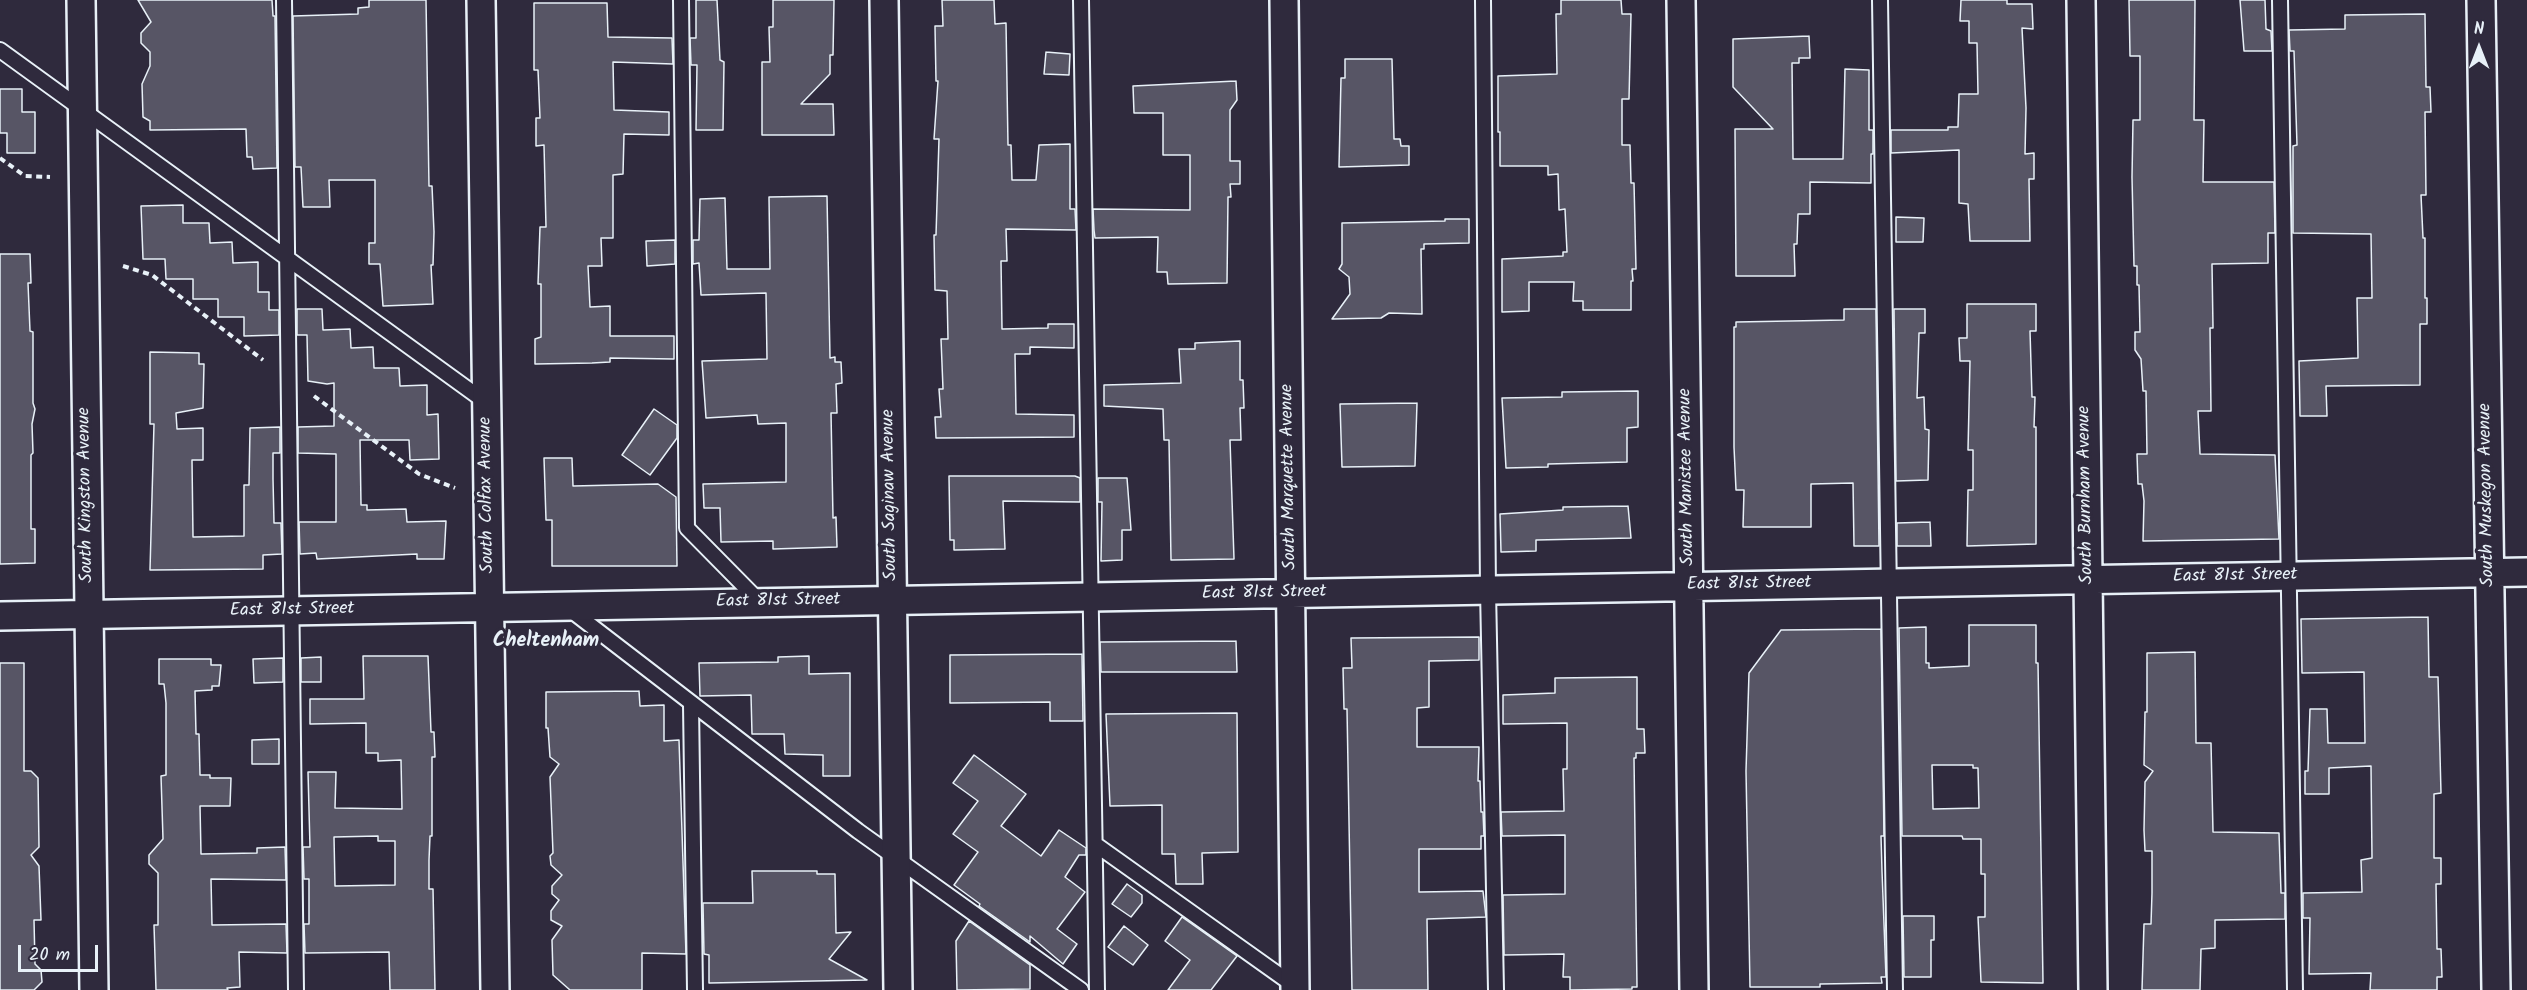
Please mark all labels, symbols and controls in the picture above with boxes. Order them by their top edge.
text: N [2474,17,2484,42]
north arrow [2449,18,2509,78]
street label: South Marquette Avenue [1278,384,1302,570]
street label: South Manistee Avenue [1676,388,1700,566]
street label: South Muskegon Avenue [2476,403,2500,587]
street label: South Burnham Avenue [2075,406,2099,584]
street label: South Kingston Avenue [75,407,99,583]
street label: South Saginaw Avenue [879,409,903,581]
street label: South Colfax Avenue [476,416,500,574]
street label: East 81st Street [2172,565,2298,589]
street label: East 81st Street [1686,573,1812,597]
street label: East 81st Street [1201,582,1327,606]
street label: East 81st Street [715,590,841,614]
street label: East 81st Street [229,599,355,623]
district label: Cheltenham [493,631,599,655]
scale bar [21,933,100,971]
text: 20 m [29,941,70,970]

